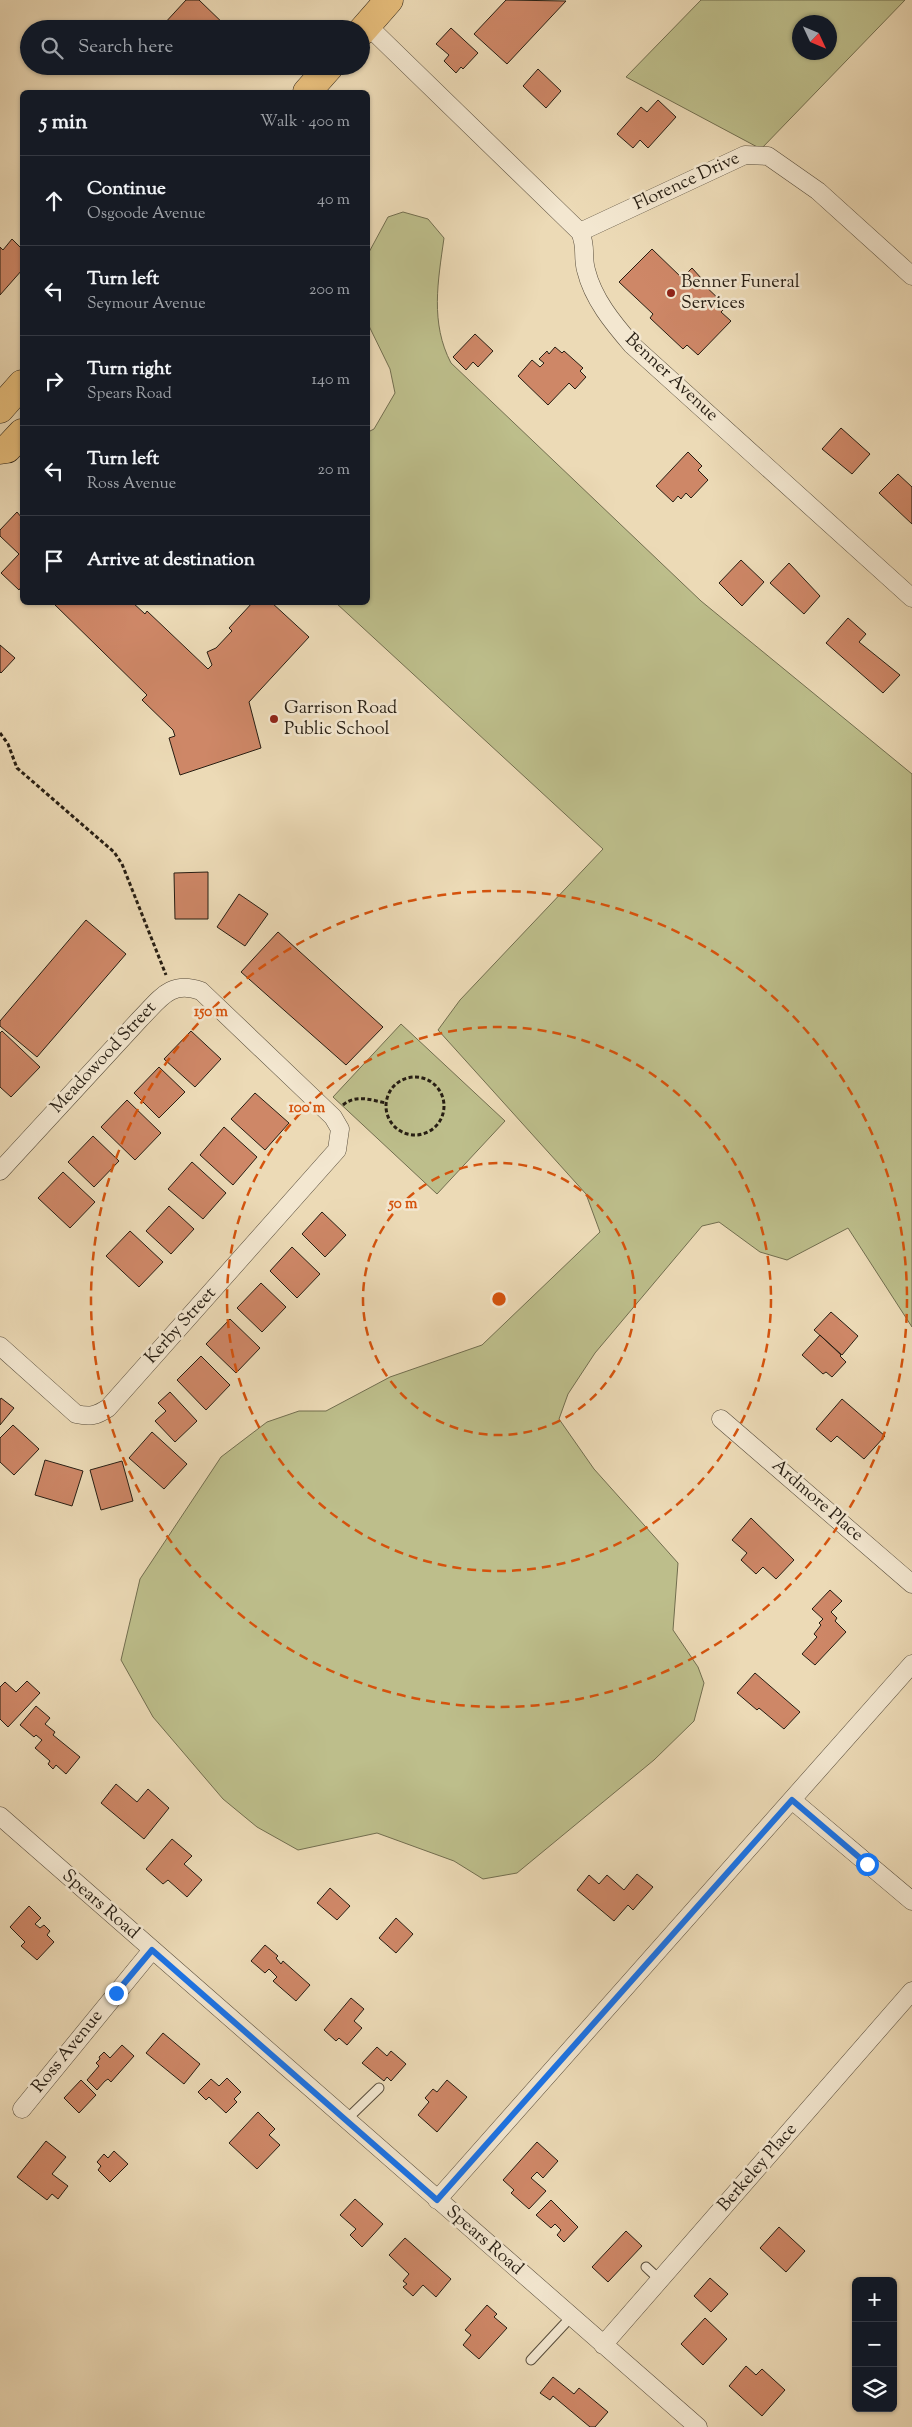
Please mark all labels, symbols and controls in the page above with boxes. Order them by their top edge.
north arrow [792,15,837,60]
search box [20,20,370,75]
icon: search [38,34,66,62]
text: Search here [78,34,173,61]
text: 5 min [40,108,87,138]
text: Walk · 400 m [260,111,350,134]
street label: Florence Drive [630,146,744,218]
text: Continue [87,176,166,203]
icon: ahead [40,187,68,215]
text: 40 m [317,189,350,212]
text: Osgoode Avenue [87,203,205,226]
text: Turn left [87,266,159,293]
place label: Benner Funeral Services [681,270,800,317]
icon: left [40,277,68,305]
text: 200 m [309,279,350,302]
marker: Benner Funeral Services [665,287,677,299]
text: Seymour Avenue [87,293,206,316]
street label: Benner Avenue [618,328,724,428]
text: Turn right [87,356,171,383]
icon: right [40,367,68,395]
text: 140 m [312,369,350,392]
text: Spears Road [87,383,172,406]
text: Turn left [87,446,159,473]
icon: left [40,457,68,485]
text: 20 m [317,459,350,482]
text: Ross Avenue [87,473,176,496]
icon: arrive [40,547,68,575]
text: Arrive at destination [87,547,255,574]
place label: Garrison Road Public School [284,696,397,743]
marker: Garrison Road Public School [268,713,280,725]
street label: Meadowood Street [45,996,163,1120]
text: 150 m [194,1002,228,1023]
text: 100 m [289,1098,326,1119]
text: 50 m [388,1194,418,1215]
street label: Kerby Street [139,1282,223,1370]
centre of rings [490,1290,508,1308]
street label: Ardmore Place [765,1454,869,1548]
route start [856,1853,879,1876]
street label: Spears Road [56,1864,144,1946]
route end [105,1982,128,2005]
street label: Ross Avenue [26,2005,110,2099]
street label: Berkeley Place [712,2118,804,2218]
street label: Spears Road [440,2200,528,2282]
map controls [852,2277,897,2412]
button: + [852,2277,897,2322]
button: − [852,2322,897,2367]
button: layers [852,2367,897,2412]

